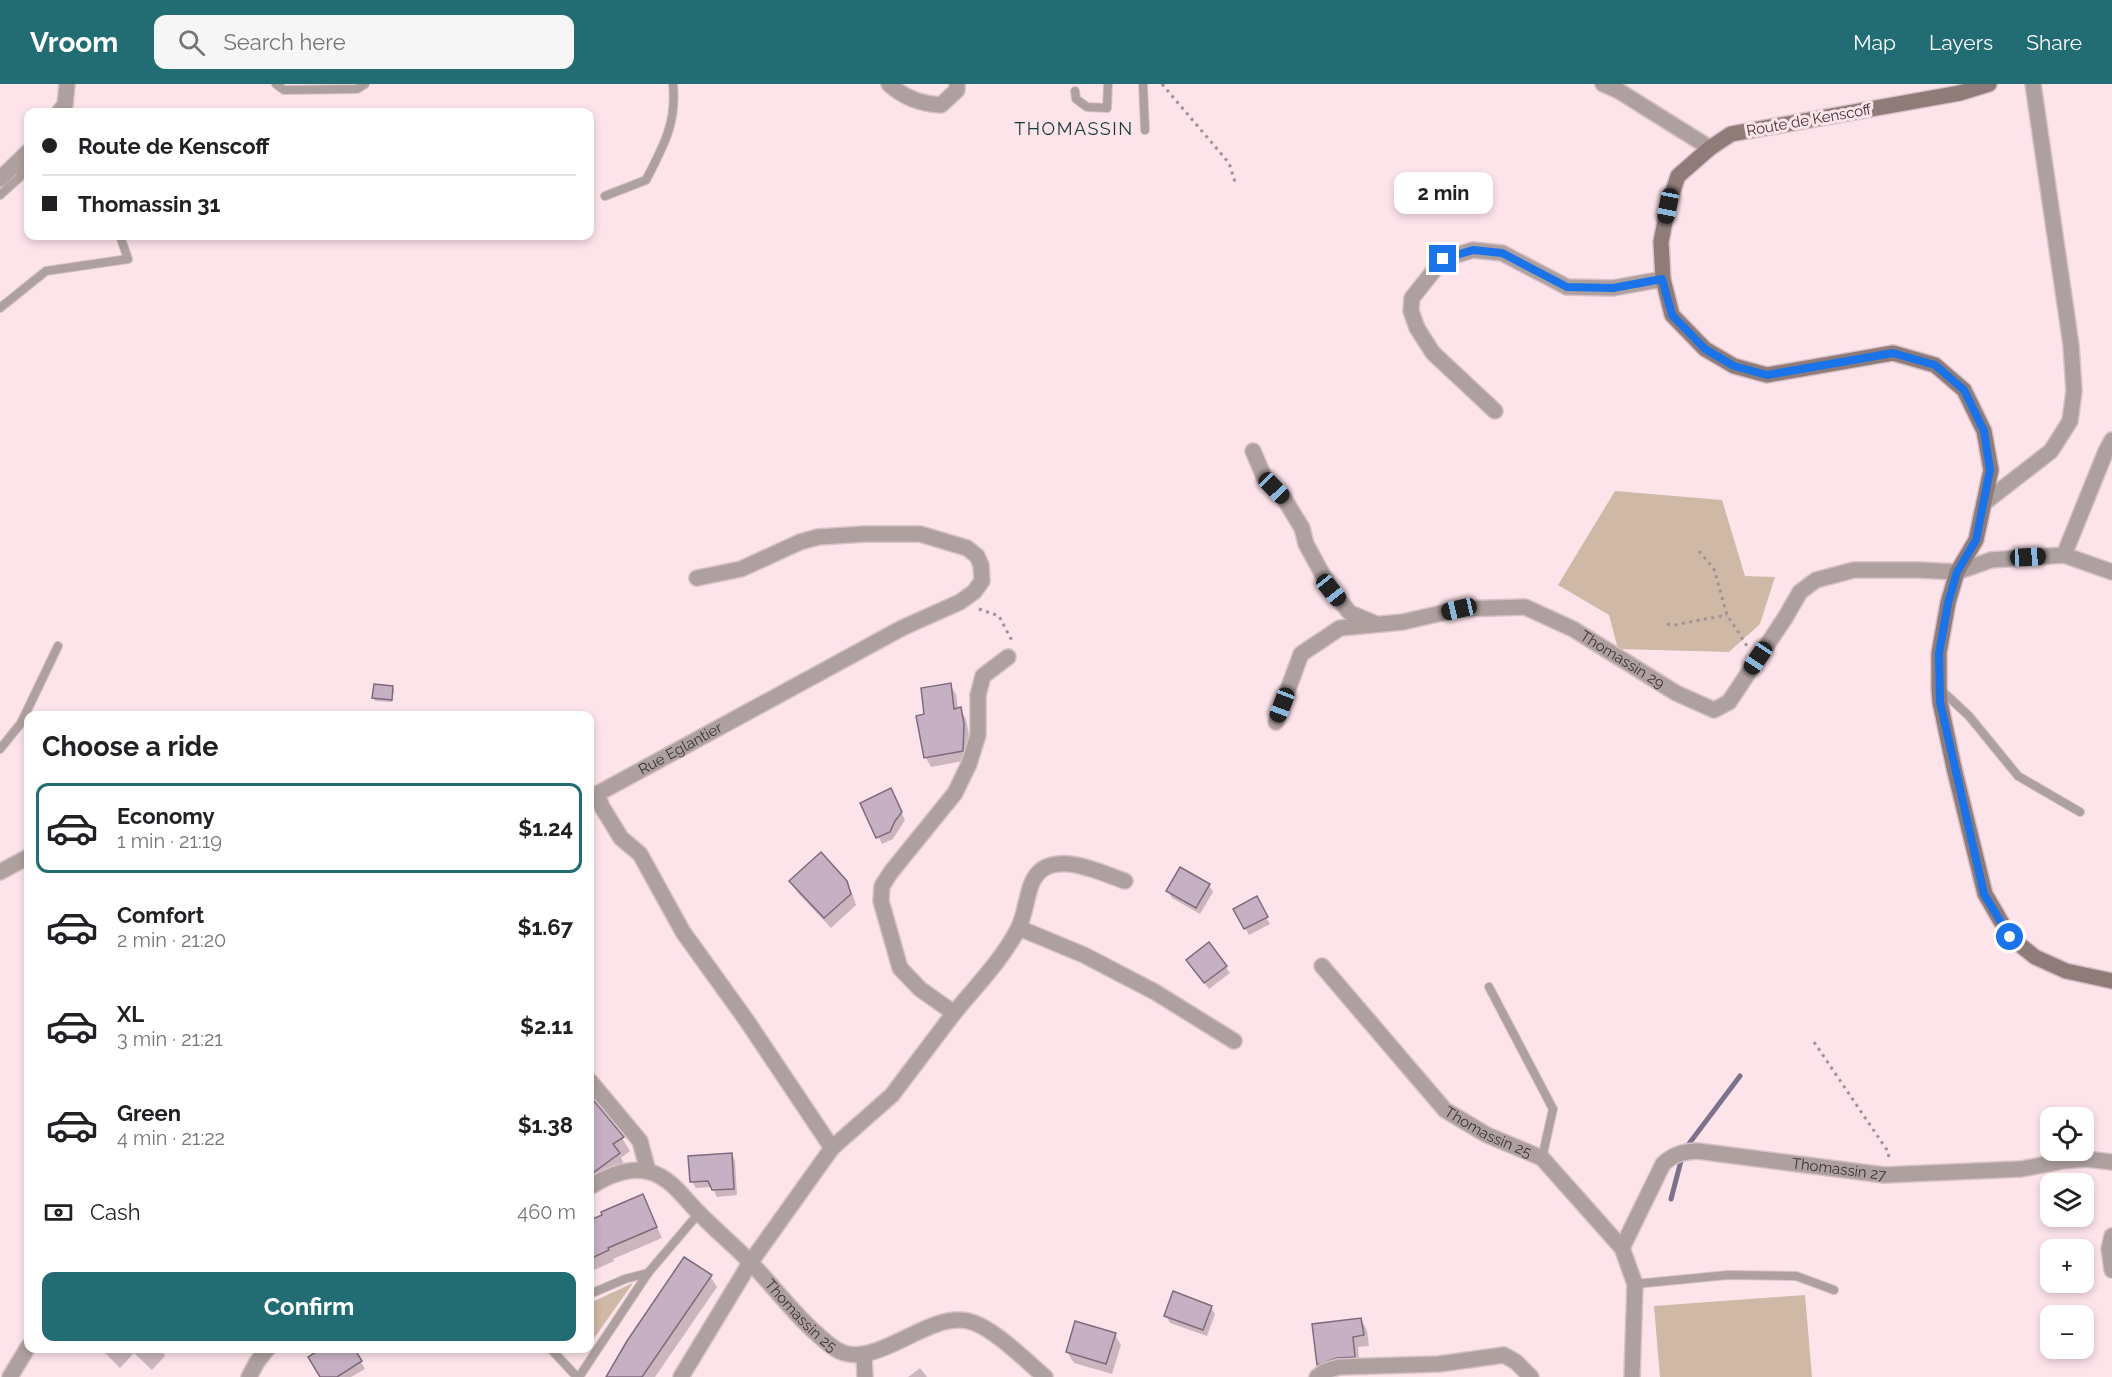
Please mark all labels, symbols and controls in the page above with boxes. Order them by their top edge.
search box [154,15,574,69]
text: Vroom [30,26,118,59]
icon: search [175,26,208,59]
text: Search here [223,29,346,55]
text: Map [1853,30,1896,55]
text: Layers [1929,30,1993,55]
text: Share [2026,30,2082,55]
street label: Route de Kenscoff [1745,100,1873,140]
district label: THOMASSIN [1014,118,1134,139]
text: Route de Kenscoff [78,133,269,159]
callout: 2 min [1394,172,1492,214]
text: 2 min [1418,181,1469,205]
car [1656,187,1680,225]
text: Thomassin 31 [78,191,220,217]
route end [1429,245,1456,272]
car [1255,469,1293,507]
car [2010,547,2046,567]
car [1313,570,1349,610]
car [1439,596,1479,622]
street label: Thomassin 29 [1577,627,1668,693]
car [1740,638,1776,678]
car [1267,685,1297,725]
street label: Rue Eglantier [635,718,726,779]
text: Choose a ride [42,731,218,762]
icon: car [45,801,99,855]
text: Economy [117,803,215,829]
text: $1.24 [518,815,573,841]
text: 1 min · 21:19 [117,829,222,853]
icon: car [45,900,99,954]
text: Comfort [117,902,204,928]
text: $1.67 [518,914,573,940]
route start [1996,923,2023,950]
text: 2 min · 21:20 [117,928,226,952]
icon: car [45,999,99,1053]
text: XL [117,1001,144,1027]
text: $2.11 [520,1013,573,1039]
text: 3 min · 21:21 [117,1027,223,1051]
icon: car [45,1098,99,1152]
text: Green [117,1100,181,1126]
street label: Thomassin 25 [1441,1103,1534,1162]
map controls [2040,1107,2094,1359]
button: locate [2040,1107,2094,1161]
text: $1.38 [518,1112,573,1138]
text: 4 min · 21:22 [117,1126,225,1150]
street label: Thomassin 27 [1791,1154,1887,1184]
button: layers [2040,1173,2094,1227]
icon: cash [42,1196,75,1229]
text: Cash [90,1199,141,1225]
text: 460 m [517,1200,576,1224]
button: + [2040,1239,2094,1293]
button: Confirm [42,1272,576,1341]
street label: Thomassin 25 [761,1275,840,1356]
button: − [2040,1305,2094,1359]

